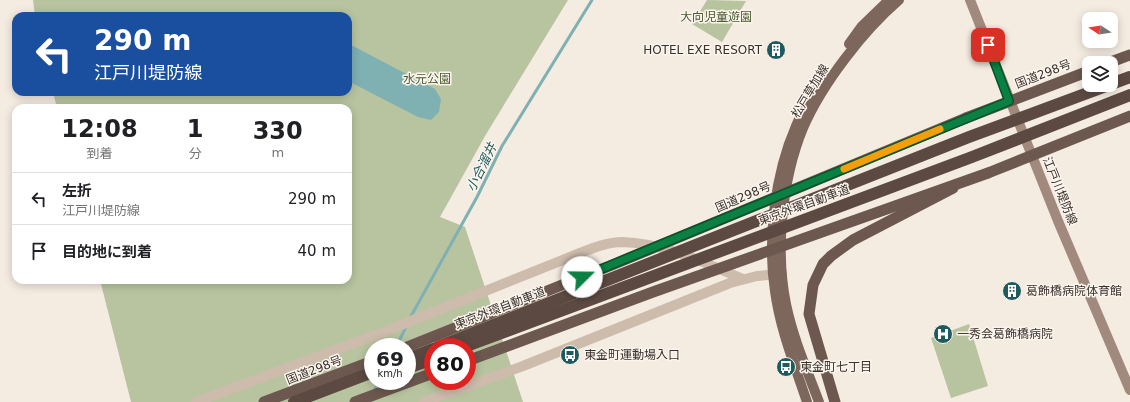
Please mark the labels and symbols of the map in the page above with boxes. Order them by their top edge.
park label: 大向児童遊園 [680,10,752,24]
north arrow [1082,12,1118,48]
pin [971,28,1005,62]
building icon: HOTEL EXE RESORT [765,39,787,61]
place label: HOTEL EXE RESORT [643,43,763,57]
street label: 国道298号 [1013,57,1073,91]
street label: 松戸草加線 [789,62,831,120]
park label: 水元公園 [403,72,451,86]
water label: 小合溜井 [463,140,500,194]
street label: 江戸川堤防線 [1040,155,1080,227]
street label: 国道298号 [713,179,773,215]
street label: 東京外環自動車道 [756,182,852,228]
position arrow [561,256,603,298]
building icon: 葛飾橋病院体育館 [1001,280,1023,302]
street label: 東京外環自動車道 [453,284,547,332]
place label: 葛飾橋病院体育館 [1026,284,1122,298]
hospital icon: 一秀会葛飾橋病院 [932,323,954,345]
place label: 一秀会葛飾橋病院 [957,327,1053,341]
speed limit sign: 80 [424,338,476,390]
bus stop icon: 東金町運動場入口 [559,344,581,366]
place label: 東金町運動場入口 [584,348,680,362]
street label: 国道298号 [284,353,344,387]
bus stop icon: 東金町七丁目 [775,356,797,378]
place label: 東金町七丁目 [800,360,872,374]

